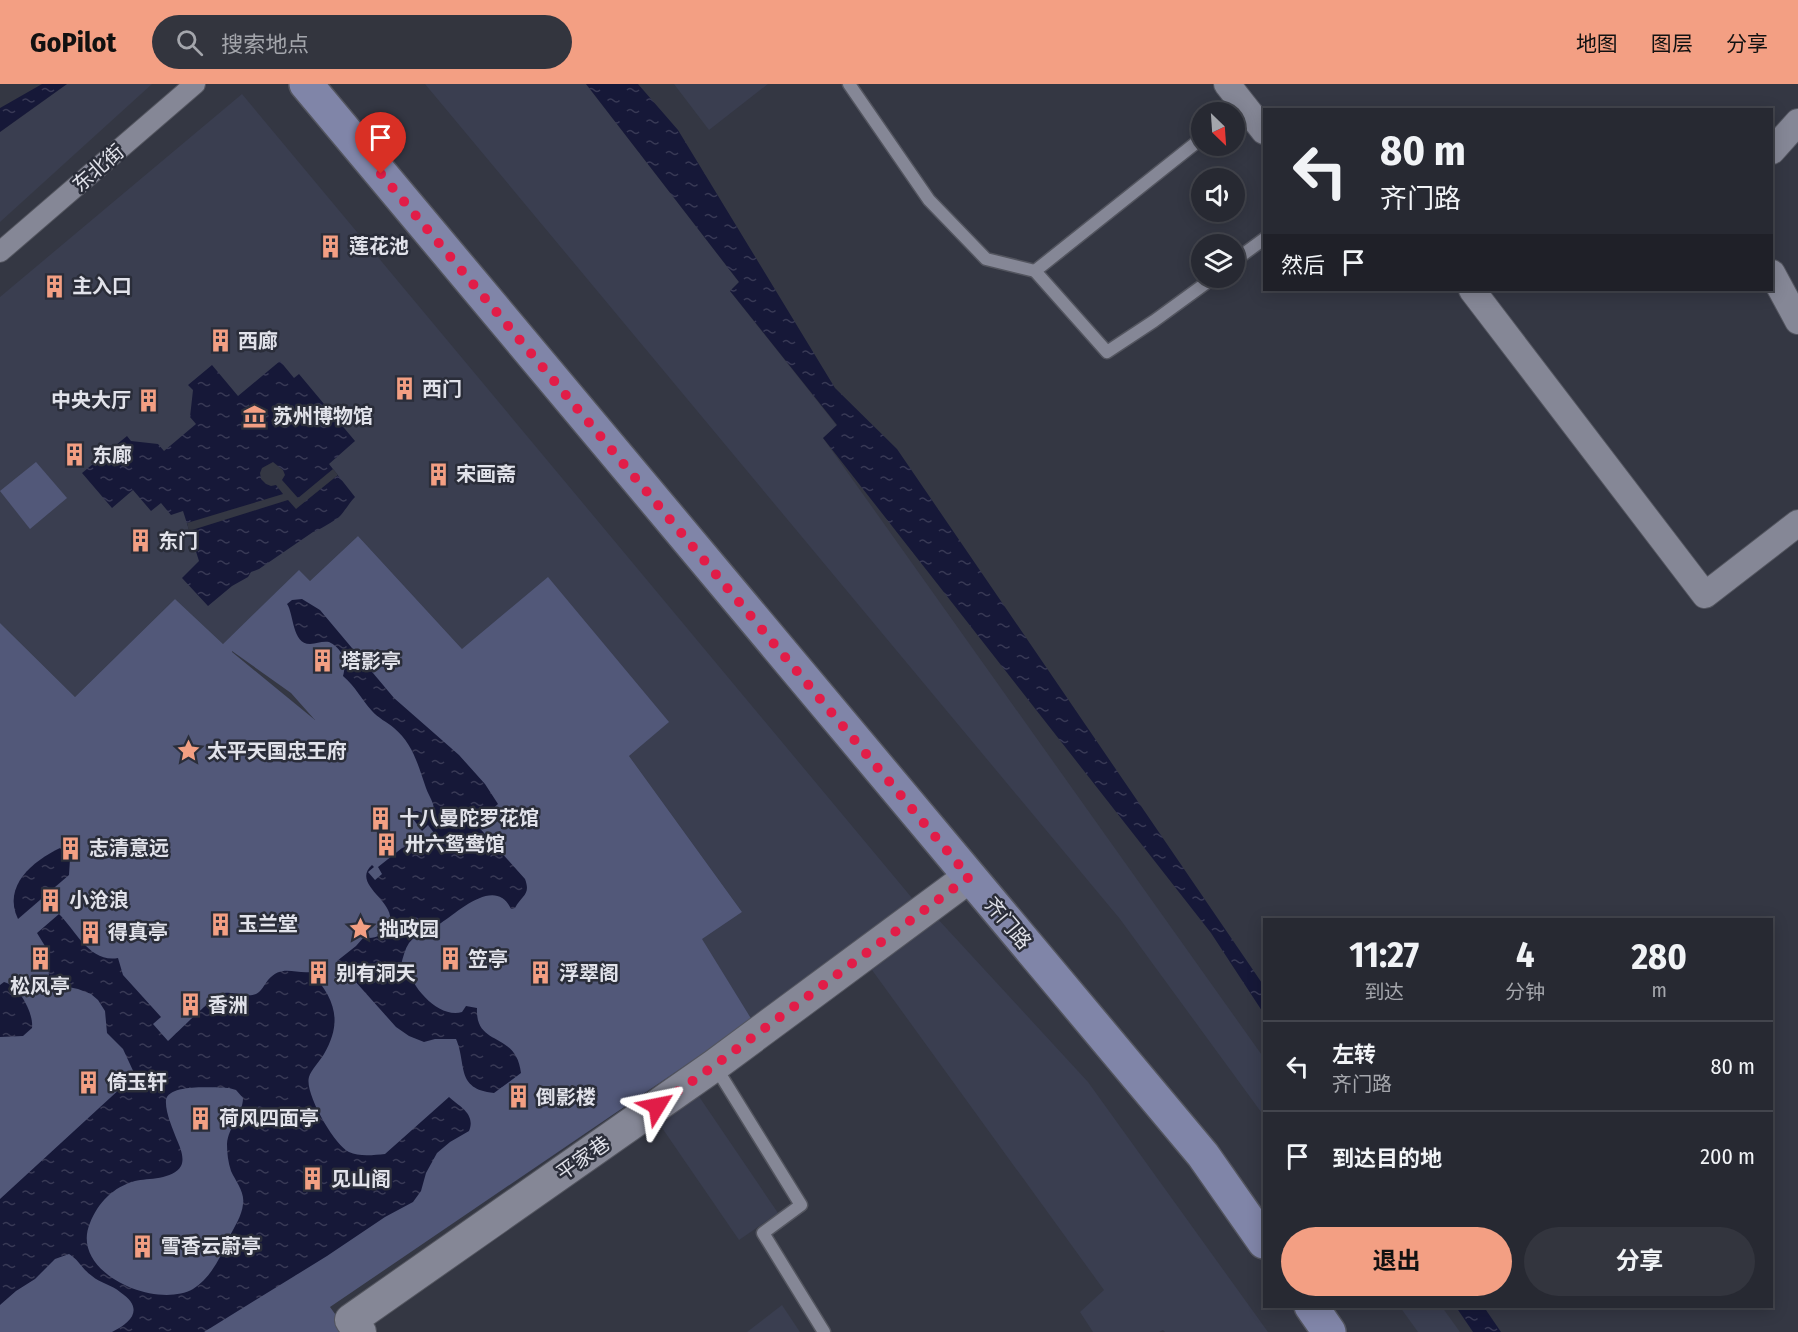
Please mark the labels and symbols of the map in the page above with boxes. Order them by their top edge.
north arrow [1191,102,1245,156]
pin [355,112,406,174]
street label: 东北街 [67,139,129,197]
building icon: 莲花池 [318,233,344,259]
place label: 莲花池 [349,234,409,258]
building icon: 主入口 [41,273,67,299]
place label: 主入口 [72,274,132,298]
building icon: 西廊 [207,328,233,354]
place label: 西廊 [238,329,278,353]
building icon: 西门 [391,376,417,402]
place label: 西门 [422,377,462,401]
building icon: 中央大厅 [136,387,162,413]
place label: 中央大厅 [51,388,131,412]
museum icon: 苏州博物馆 [242,403,268,429]
place label: 苏州博物馆 [273,404,373,428]
building icon: 东廊 [61,442,87,468]
place label: 东廊 [92,443,132,467]
building icon: 宋画斋 [425,461,451,487]
place label: 宋画斋 [456,462,516,486]
building icon: 东门 [127,528,153,554]
place label: 东门 [158,529,198,553]
building icon: 塔影亭 [310,648,336,674]
place label: 塔影亭 [341,649,401,673]
place icon: 太平天国忠王府 [176,738,202,764]
place label: 太平天国忠王府 [207,739,347,763]
building icon: 十八曼陀罗花馆 [368,805,394,831]
place label: 十八曼陀罗花馆 [399,806,539,830]
building icon: 卅六鸳鸯馆 [374,831,400,857]
place label: 卅六鸳鸯馆 [405,832,505,856]
building icon: 志清意远 [58,835,84,861]
place label: 志清意远 [89,836,169,860]
building icon: 小沧浪 [38,887,64,913]
place label: 小沧浪 [69,888,129,912]
street label: 齐门路 [980,892,1036,954]
building icon: 玉兰堂 [207,911,233,937]
place label: 玉兰堂 [238,912,298,936]
place icon: 拙政园 [348,916,374,942]
place label: 拙政园 [379,917,439,941]
building icon: 得真亭 [77,919,103,945]
place label: 得真亭 [108,920,168,944]
building icon: 松风亭 [27,945,53,971]
building icon: 笠亭 [437,946,463,972]
place label: 笠亭 [468,947,508,971]
building icon: 别有洞天 [305,960,331,986]
building icon: 浮翠阁 [528,960,554,986]
place label: 别有洞天 [336,961,416,985]
place label: 浮翠阁 [559,961,619,985]
place label: 松风亭 [10,974,70,998]
building icon: 香洲 [177,992,203,1018]
place label: 香洲 [208,993,248,1017]
building icon: 倚玉轩 [76,1069,102,1095]
place label: 倚玉轩 [107,1070,167,1094]
position arrow [625,1074,689,1138]
building icon: 倒影楼 [505,1084,531,1110]
place label: 倒影楼 [536,1085,596,1109]
building icon: 荷风四面亭 [188,1105,214,1131]
place label: 荷风四面亭 [219,1106,319,1130]
street label: 平家巷 [552,1131,614,1185]
building icon: 见山阁 [300,1166,326,1192]
place label: 见山阁 [331,1167,391,1191]
building icon: 雪香云蔚亭 [130,1233,156,1259]
place label: 雪香云蔚亭 [161,1234,261,1258]

